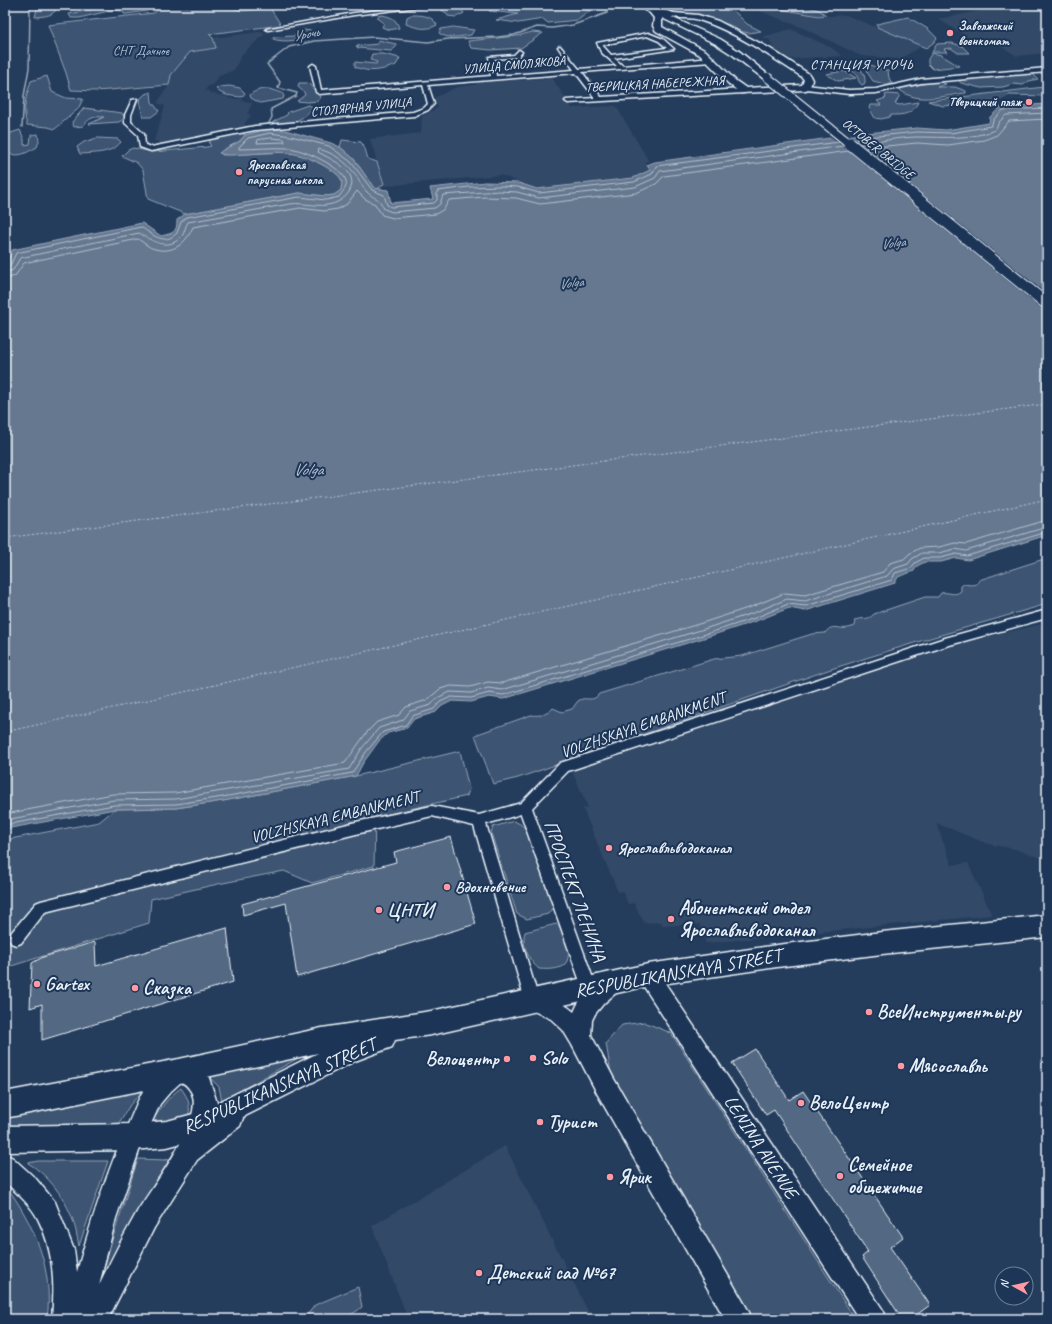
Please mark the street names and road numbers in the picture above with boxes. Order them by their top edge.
street label: УЛИЦА СМОЛЯКОВА [462,53,566,77]
street label: ТВЕРИЦКАЯ НАБЕРЕЖНАЯ [585,72,727,96]
street label: СТОЛЯРНАЯ УЛИЦА [310,94,413,120]
street label: OCTOBER BRIDGE [839,115,919,184]
street label: VOLZHSKAYA EMBANKMENT [558,686,731,763]
street label: VOLZHSKAYA EMBANKMENT [249,786,425,848]
street label: ПРОСПЕКТ ЛЕНИНА [538,817,612,965]
street label: RESPUBLIKANSKAYA STREET [573,942,788,1003]
street label: RESPUBLIKANSKAYA STREET [179,1030,384,1139]
street label: LENINA AVENUE [719,1091,805,1206]

